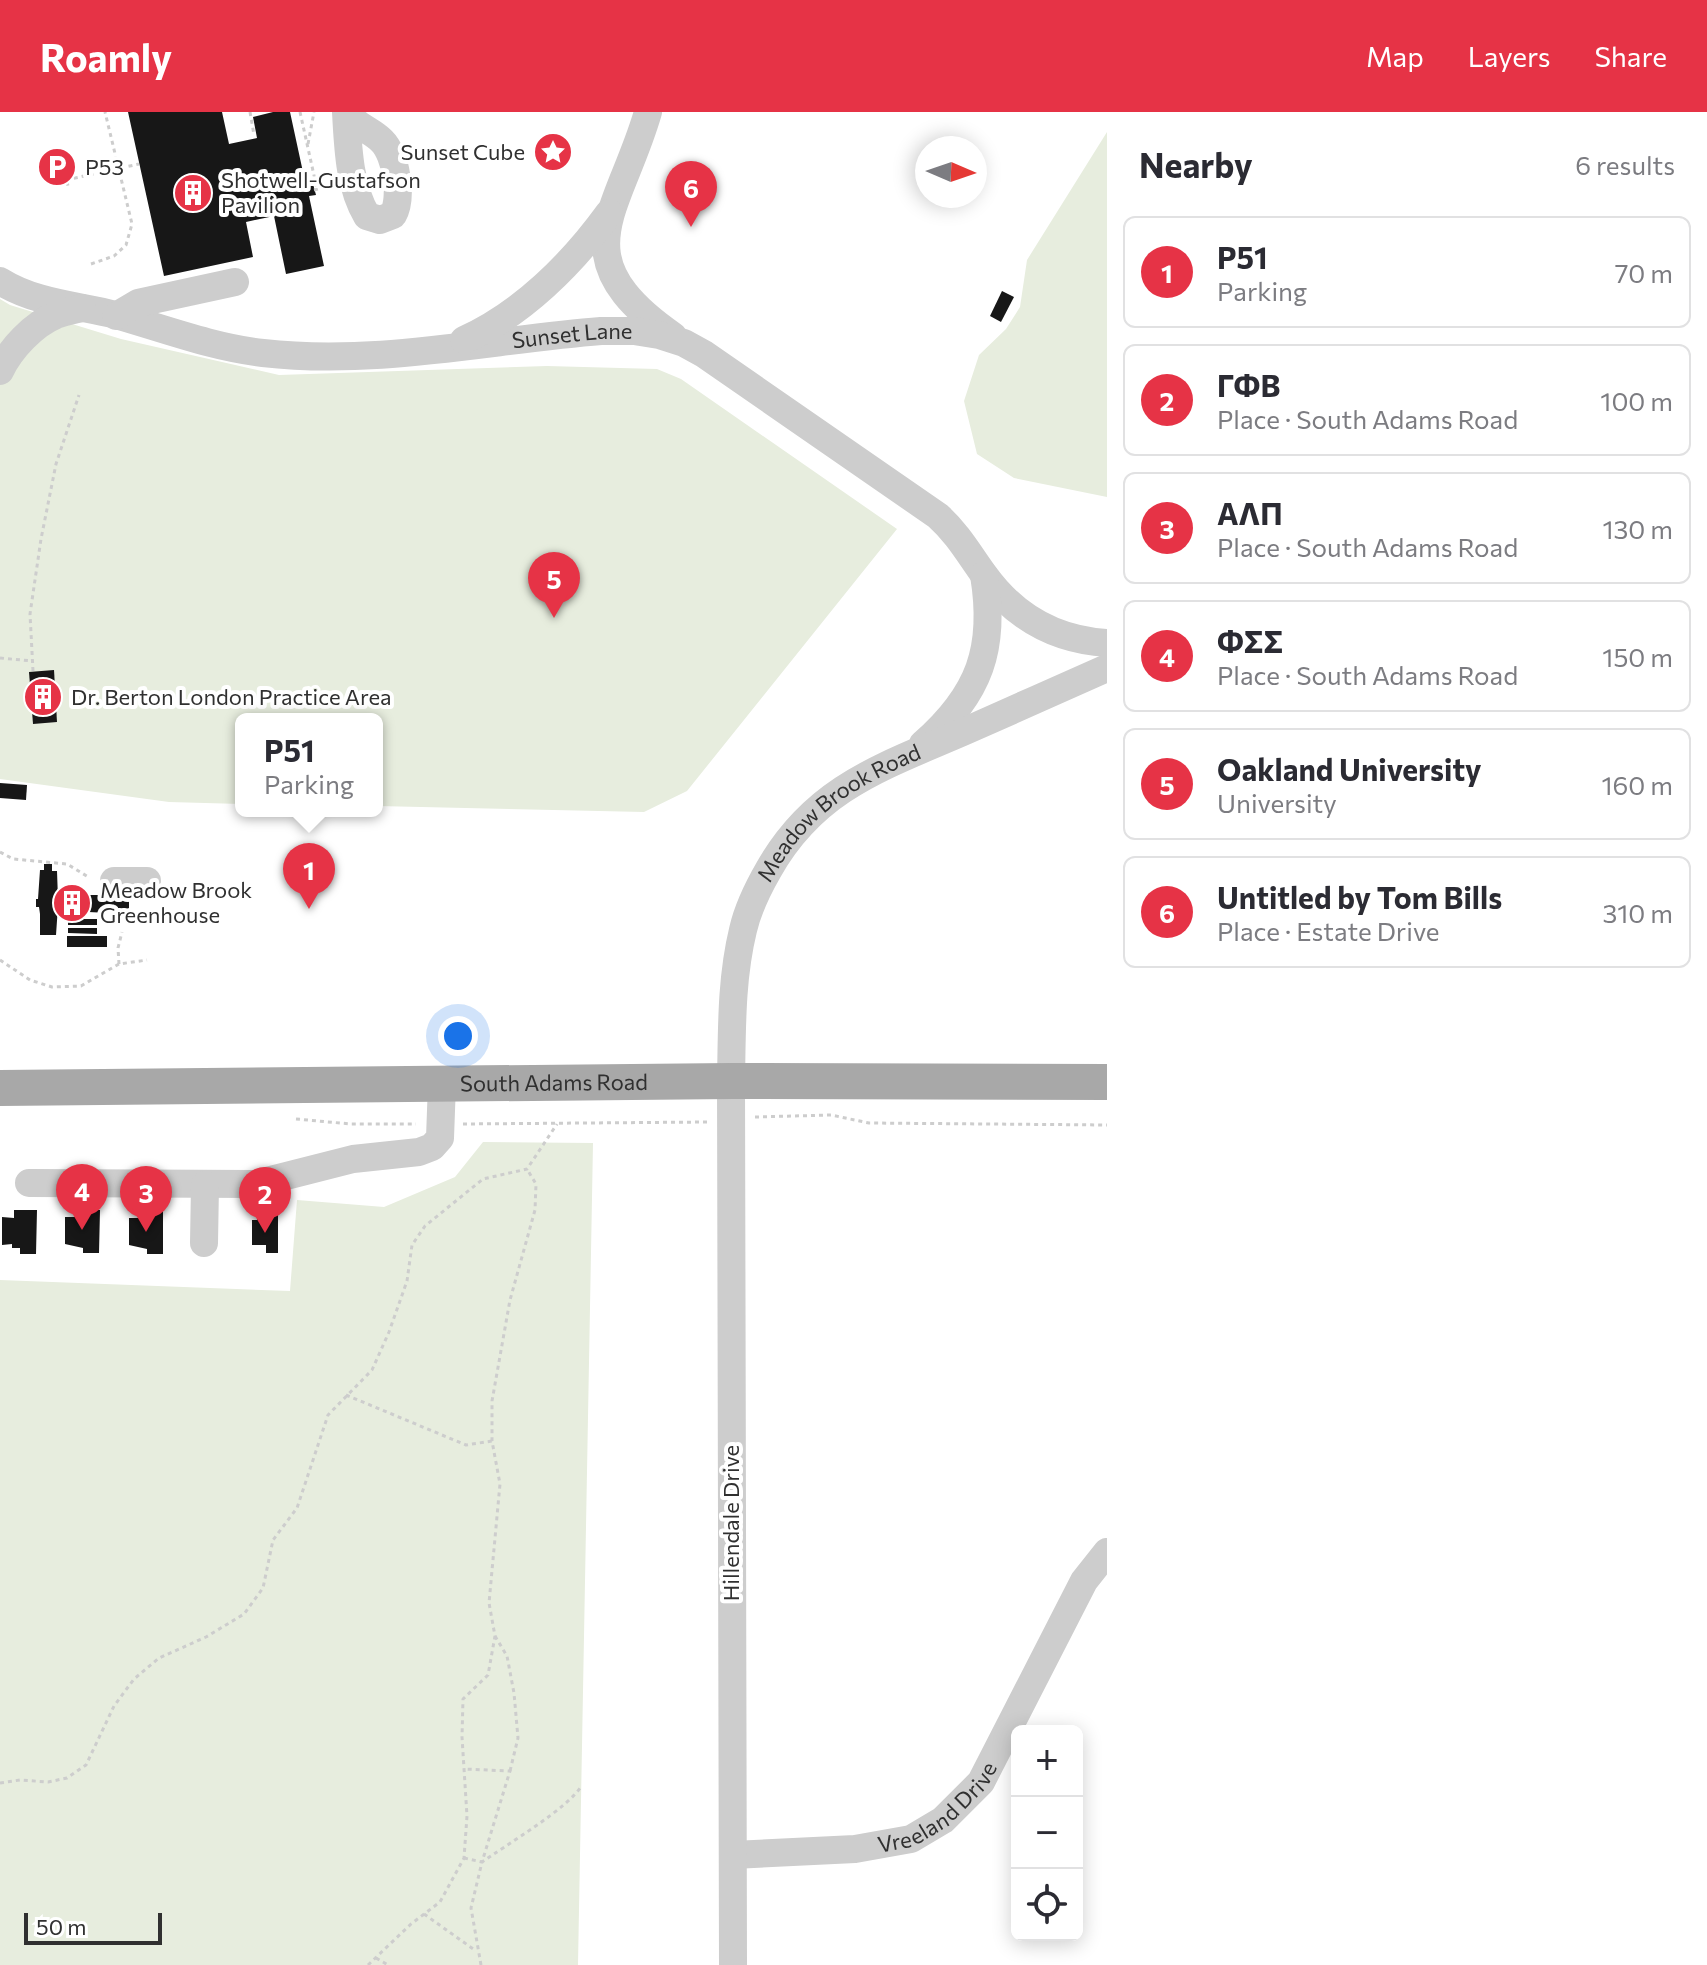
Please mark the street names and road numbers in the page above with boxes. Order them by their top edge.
street label: Sunset Lane [510,317,632,354]
street label: Meadow Brook Road [751,738,925,886]
street label: South Adams Road [460,1068,648,1097]
street label: Hillendale Drive [717,1445,744,1601]
street label: Vreeland Drive [875,1757,1002,1858]

